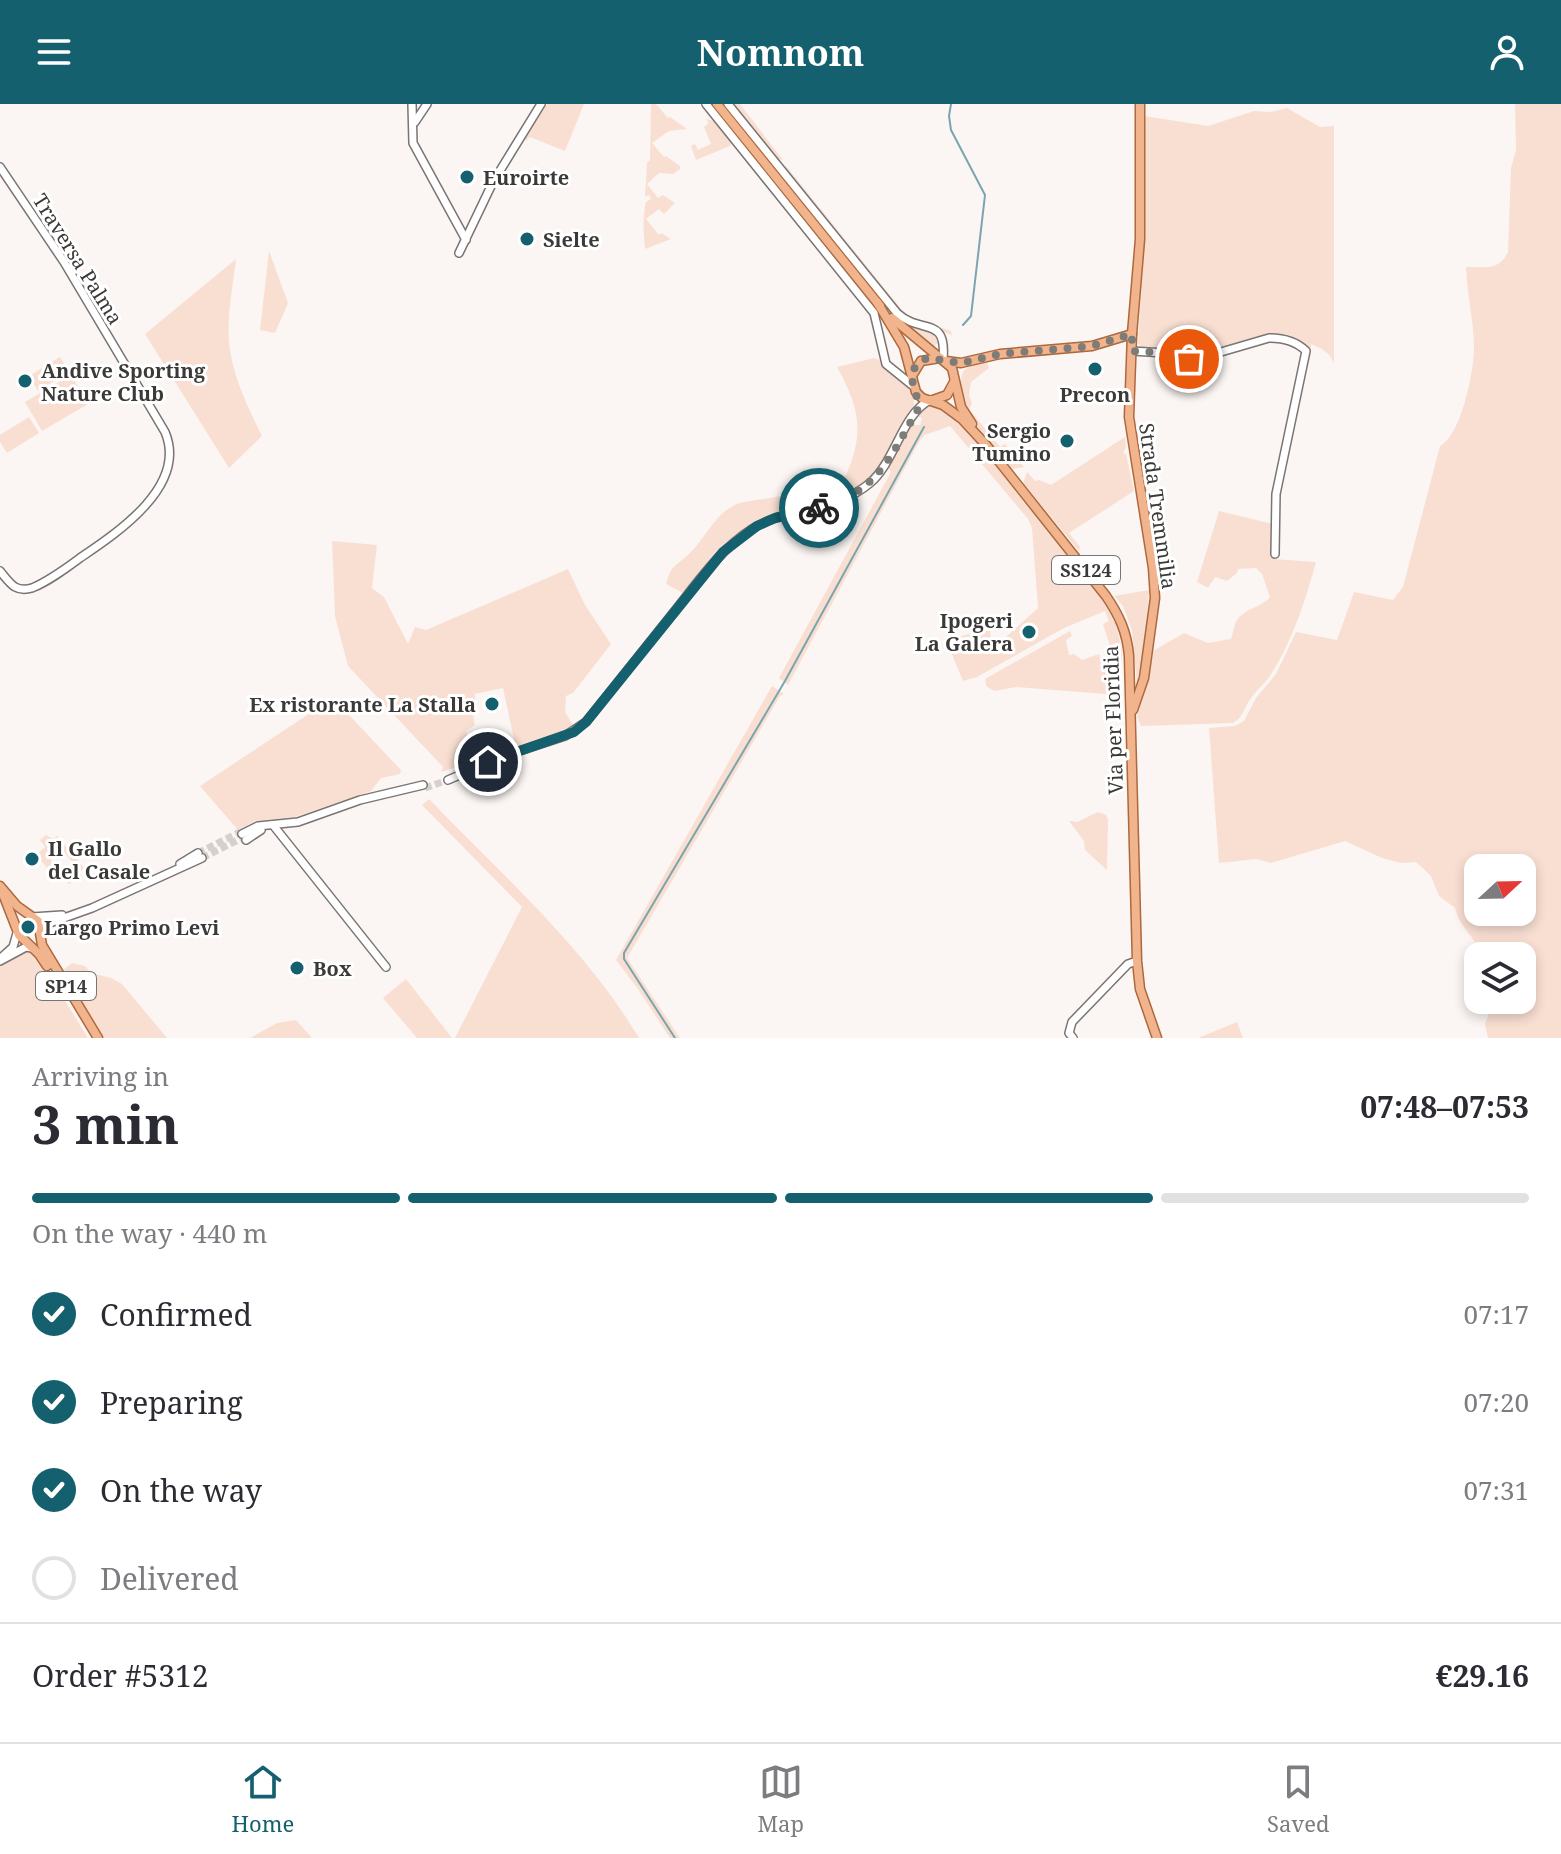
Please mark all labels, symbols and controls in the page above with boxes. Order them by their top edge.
text: Nomnom [697,28,864,77]
icon: menu [32,30,76,74]
icon: person [1485,30,1529,74]
place label: Euroirte [483,164,569,191]
marker: Euroirte [458,168,476,186]
street label: Traversa Palma [27,188,129,330]
place label: Sielte [543,226,600,253]
marker: Sielte [518,230,536,248]
pin [1155,325,1223,393]
icon: bag [1167,337,1211,381]
place label: Andive Sporting Nature Club [41,357,206,407]
marker: Precon [1086,360,1104,378]
marker: Andive Sporting Nature Club [16,372,34,390]
place label: Precon [1060,381,1130,408]
place label: Sergio Tumino [972,417,1051,467]
street label: Strada Tremmilia [1133,421,1183,591]
marker: Sergio Tumino [1058,432,1076,450]
courier [779,468,859,548]
icon: bike [797,486,841,530]
road number: SS124 [1052,556,1120,584]
place label: Ipogeri La Galera [915,607,1013,657]
marker: Ipogeri La Galera [1020,623,1038,641]
street label: Via per Floridia [1097,645,1129,795]
place label: Ex ristorante La Stalla [249,691,476,718]
marker: Ex ristorante La Stalla [483,695,501,713]
pin [454,728,522,796]
icon: home [466,740,510,784]
place label: Il Gallo del Casale [48,835,150,885]
marker: Il Gallo del Casale [23,850,41,868]
north arrow [1464,854,1536,926]
map controls [1464,854,1536,1014]
place label: Largo Primo Levi [44,914,219,941]
marker: Largo Primo Levi [19,918,37,936]
button: layers [1464,942,1536,1014]
place label: Box [313,955,352,982]
marker: Box [288,959,306,977]
road number: SP14 [36,972,96,1000]
text: Arriving in [32,1058,169,1094]
text: 07:48–07:53 [1360,1086,1529,1127]
text: 3 min [32,1088,179,1159]
text: On the way · 440 m [32,1215,267,1251]
icon: check [32,1292,76,1336]
text: Confirmed [100,1294,252,1335]
text: 07:17 [1463,1296,1529,1332]
icon: check [32,1380,76,1424]
text: Preparing [100,1382,243,1423]
text: 07:20 [1463,1384,1529,1420]
icon: check [32,1468,76,1512]
text: On the way [100,1470,262,1511]
text: 07:31 [1463,1472,1529,1508]
text: Delivered [100,1558,239,1599]
text: Order #5312 [32,1655,209,1696]
text: €29.16 [1436,1655,1529,1696]
tab: Home [232,1760,294,1838]
tab: Map [757,1760,804,1838]
tab: Saved [1267,1760,1329,1838]

